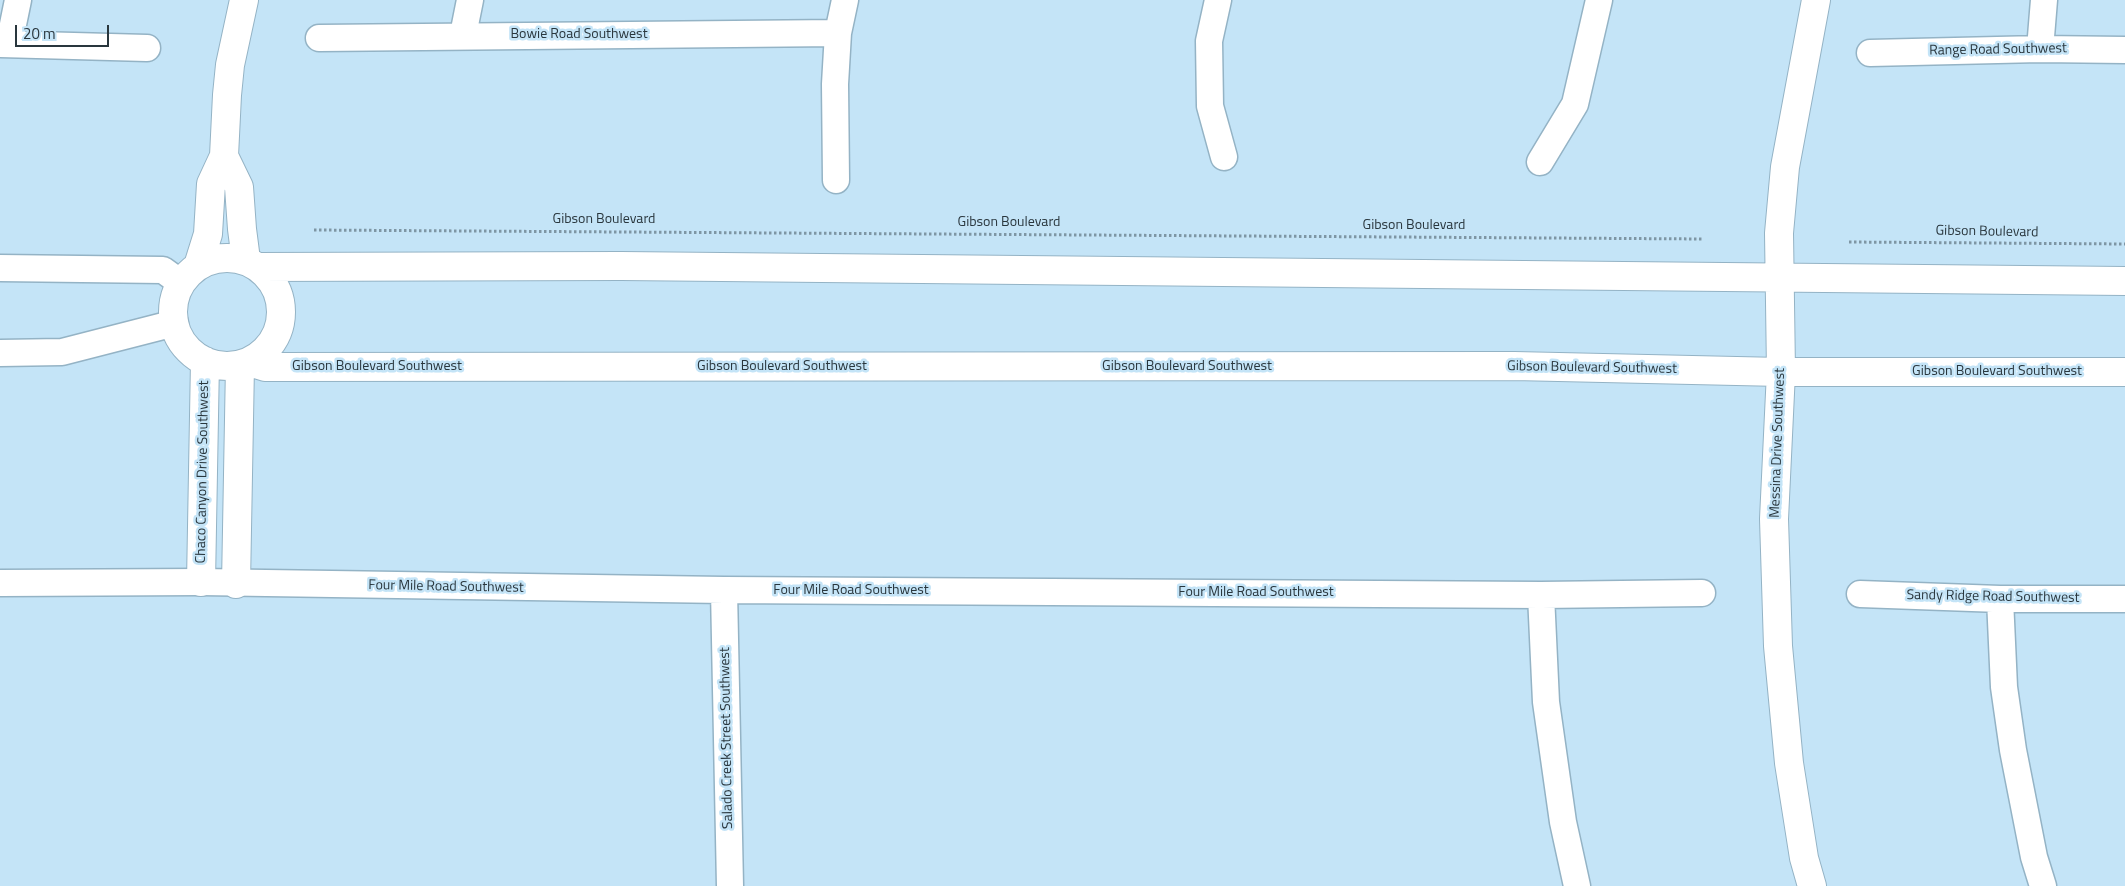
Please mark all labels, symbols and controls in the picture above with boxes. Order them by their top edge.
scale bar [18,15,111,47]
text: 20 m [23,22,56,45]
street label: Bowie Road Southwest [510,27,648,43]
street label: Range Road Southwest [1929,40,2067,60]
street label: Gibson Boulevard [553,212,655,228]
street label: Gibson Boulevard [958,215,1060,231]
street label: Gibson Boulevard [1363,218,1465,234]
street label: Gibson Boulevard [1935,223,2039,241]
street label: Gibson Boulevard Southwest [1507,358,1677,378]
street label: Gibson Boulevard Southwest [292,359,462,375]
street label: Gibson Boulevard Southwest [697,359,867,375]
street label: Gibson Boulevard Southwest [1102,359,1272,375]
street label: Gibson Boulevard Southwest [1912,364,2082,380]
street label: Messina Drive Southwest [1767,368,1789,518]
street label: Chaco Canyon Drive Southwest [193,380,213,564]
street label: Four Mile Road Southwest [368,577,524,597]
street label: Four Mile Road Southwest [773,583,929,599]
street label: Four Mile Road Southwest [1178,585,1334,601]
street label: Sandy Ridge Road Southwest [1906,587,2080,607]
street label: Salado Creek Street Southwest [717,647,737,829]

